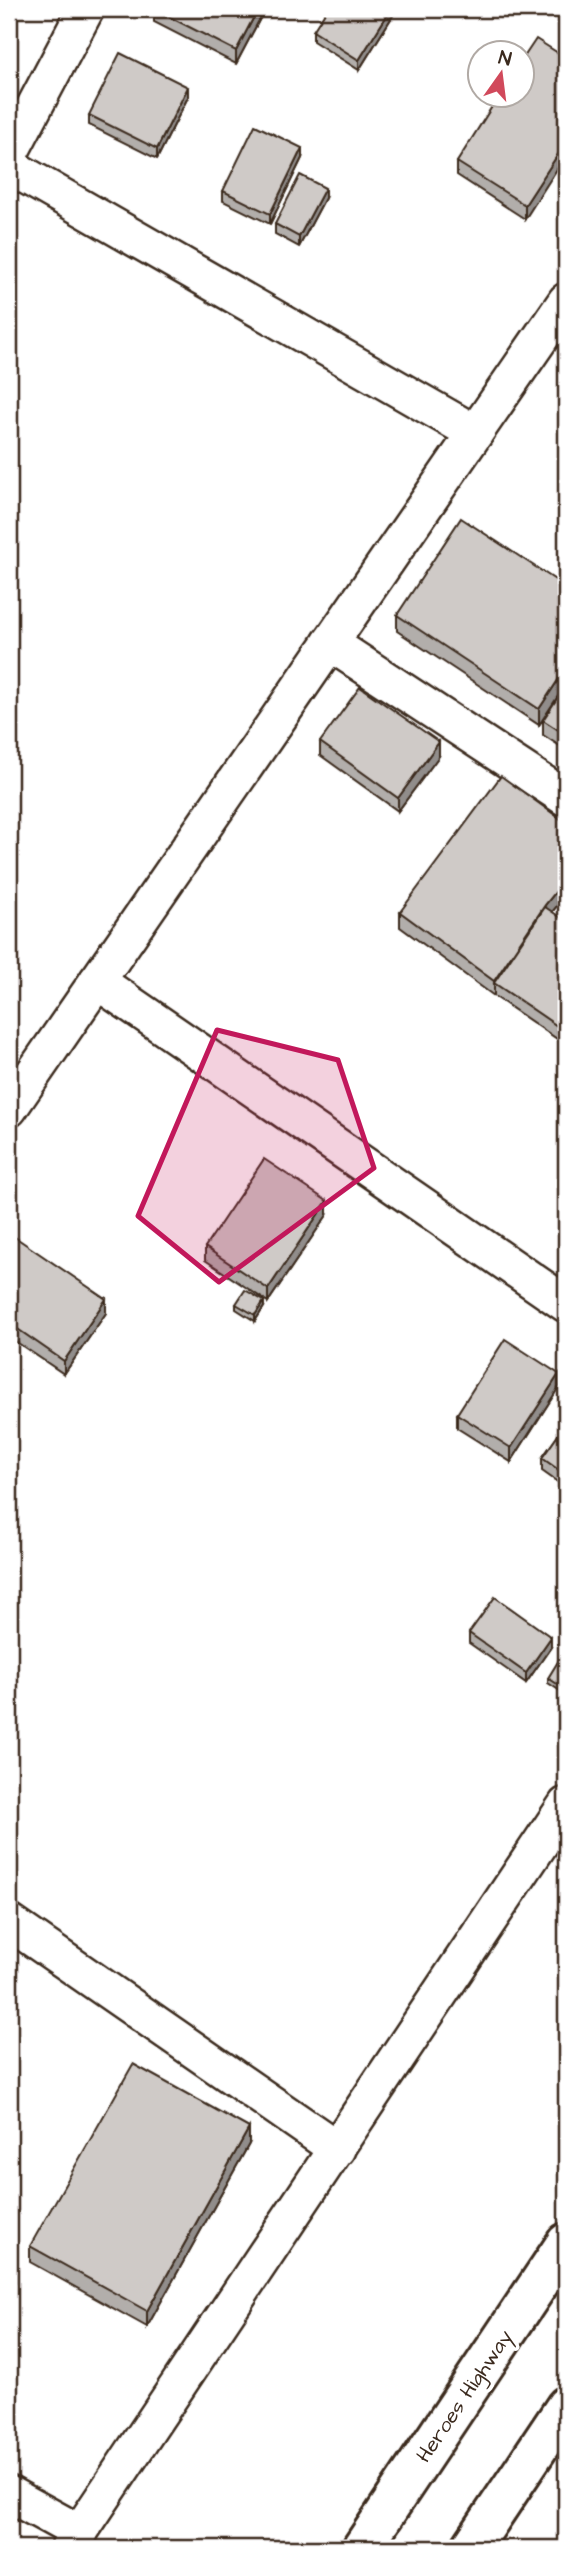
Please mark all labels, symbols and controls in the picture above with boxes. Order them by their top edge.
north arrow [466,38,536,108]
text: N [496,44,514,74]
street label: Heroes Highway [409,2324,521,2469]

